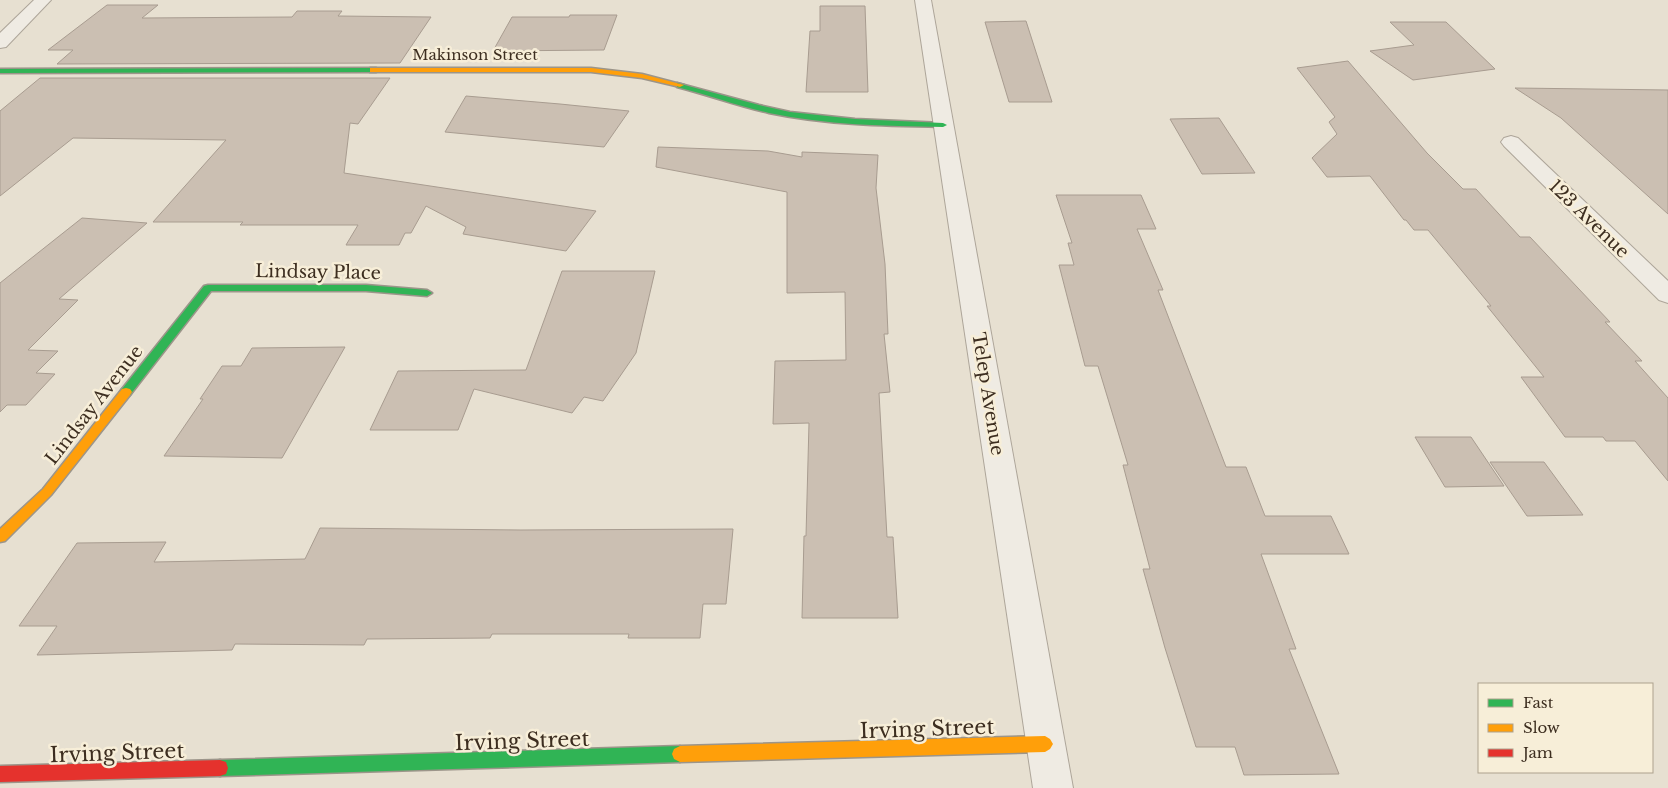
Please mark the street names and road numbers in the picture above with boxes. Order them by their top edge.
street label: Makinson Street [412,45,538,64]
street label: 123 Avenue [1544,175,1634,263]
street label: Lindsay Place [255,260,381,284]
street label: Telep Avenue [967,331,1009,457]
street label: Lindsay Avenue [41,341,147,469]
street label: Irving Street [859,714,995,744]
street label: Irving Street [454,726,590,756]
street label: Irving Street [49,738,185,768]

